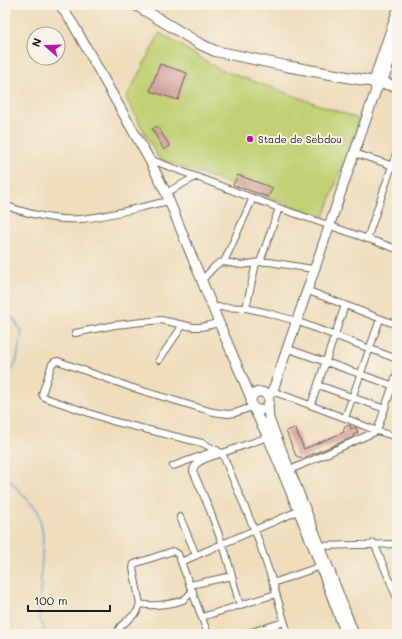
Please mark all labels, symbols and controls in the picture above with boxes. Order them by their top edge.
north arrow [26,26,66,66]
text: N [28,36,45,49]
place label: Stade de Sebdou [258,132,342,146]
marker: Stade de Sebdou [245,134,255,144]
scale bar [28,587,110,613]
text: 100 m [34,592,68,608]

